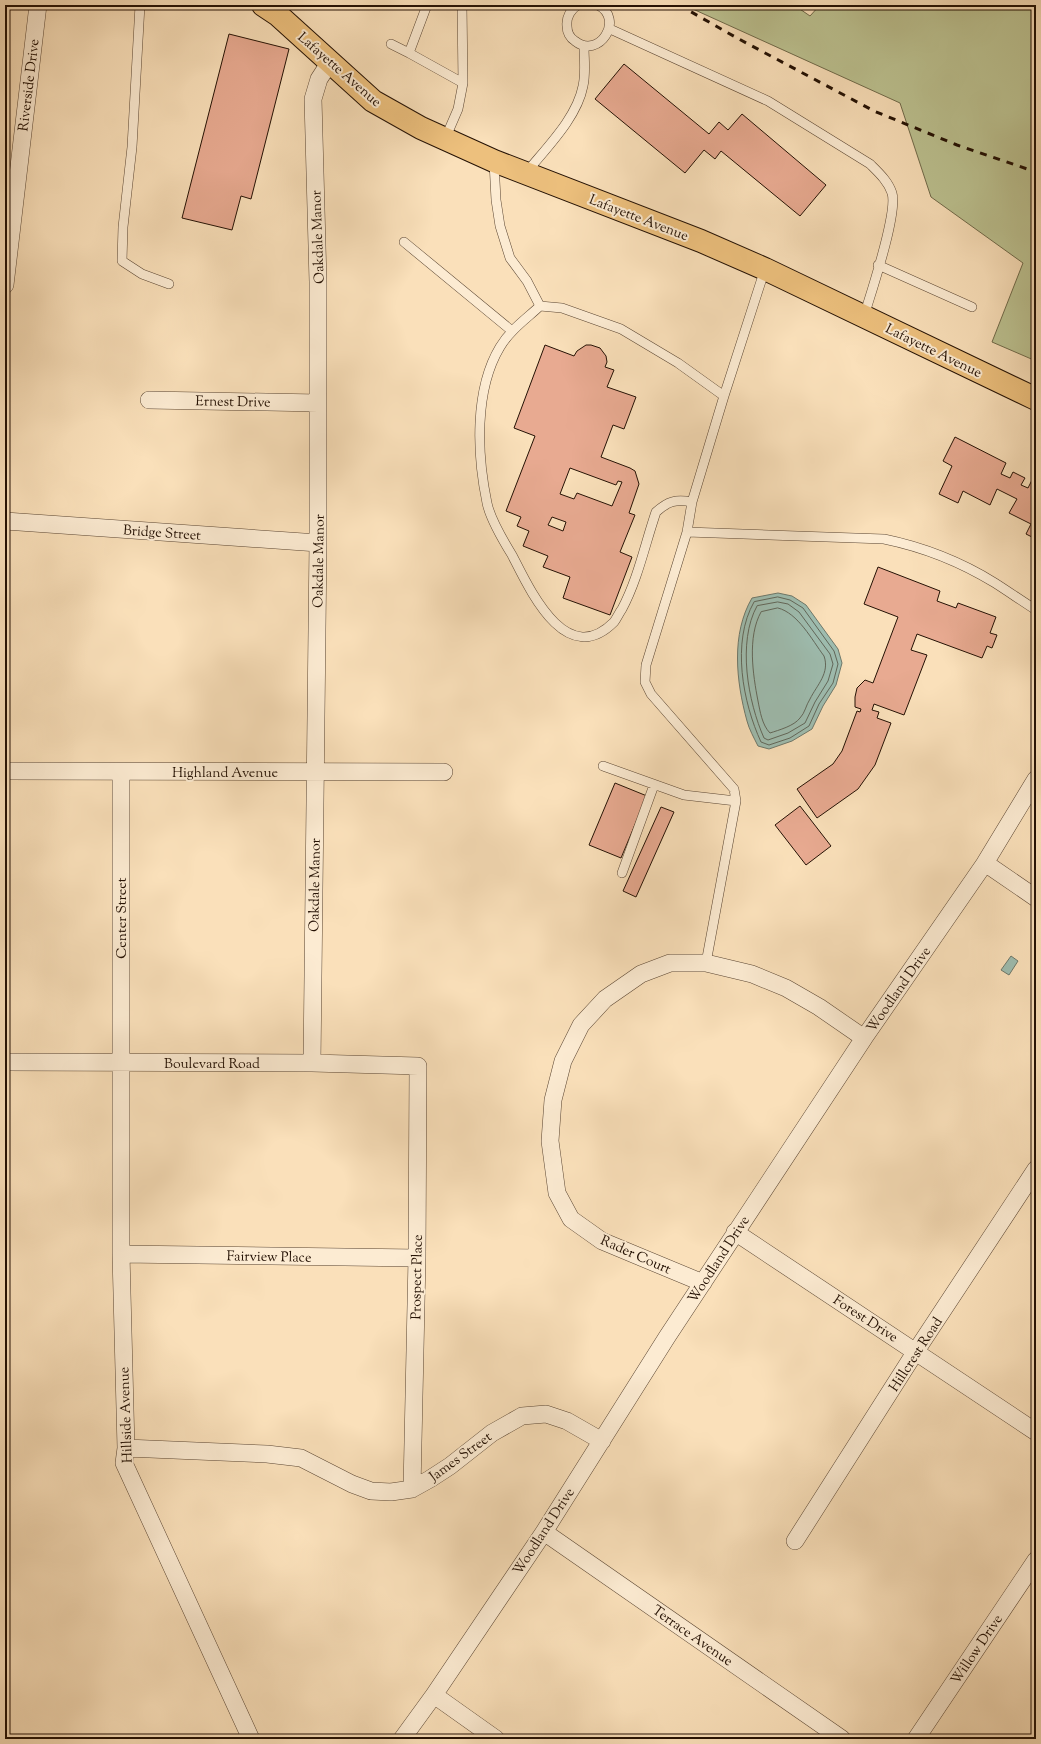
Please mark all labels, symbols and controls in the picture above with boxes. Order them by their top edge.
street label: Lafayette Avenue [293,29,385,112]
street label: Riverside Drive [14,38,46,133]
street label: Oakdale Manor [307,189,331,284]
street label: Lafayette Avenue [586,191,691,247]
street label: Lafayette Avenue [882,320,985,384]
street label: Ernest Drive [195,392,271,414]
street label: Oakdale Manor [309,513,331,608]
street label: Bridge Street [122,521,202,547]
street label: Highland Avenue [172,764,278,784]
street label: Oakdale Manor [305,837,327,932]
street label: Center Street [113,877,133,959]
street label: Woodland Drive [863,943,937,1037]
street label: Boulevard Road [164,1055,260,1075]
street label: Woodland Drive [684,1213,755,1308]
street label: Rader Court [597,1231,674,1280]
street label: Prospect Place [407,1234,429,1320]
street label: Fairview Place [226,1247,312,1269]
street label: Forest Drive [828,1291,901,1348]
street label: Hillcrest Road [885,1314,948,1396]
street label: Hillside Avenue [115,1366,139,1463]
street label: James Street [425,1428,497,1488]
street label: Woodland Drive [509,1485,580,1580]
street label: Terrace Avenue [647,1601,736,1672]
street label: Willow Drive [947,1611,1009,1689]

